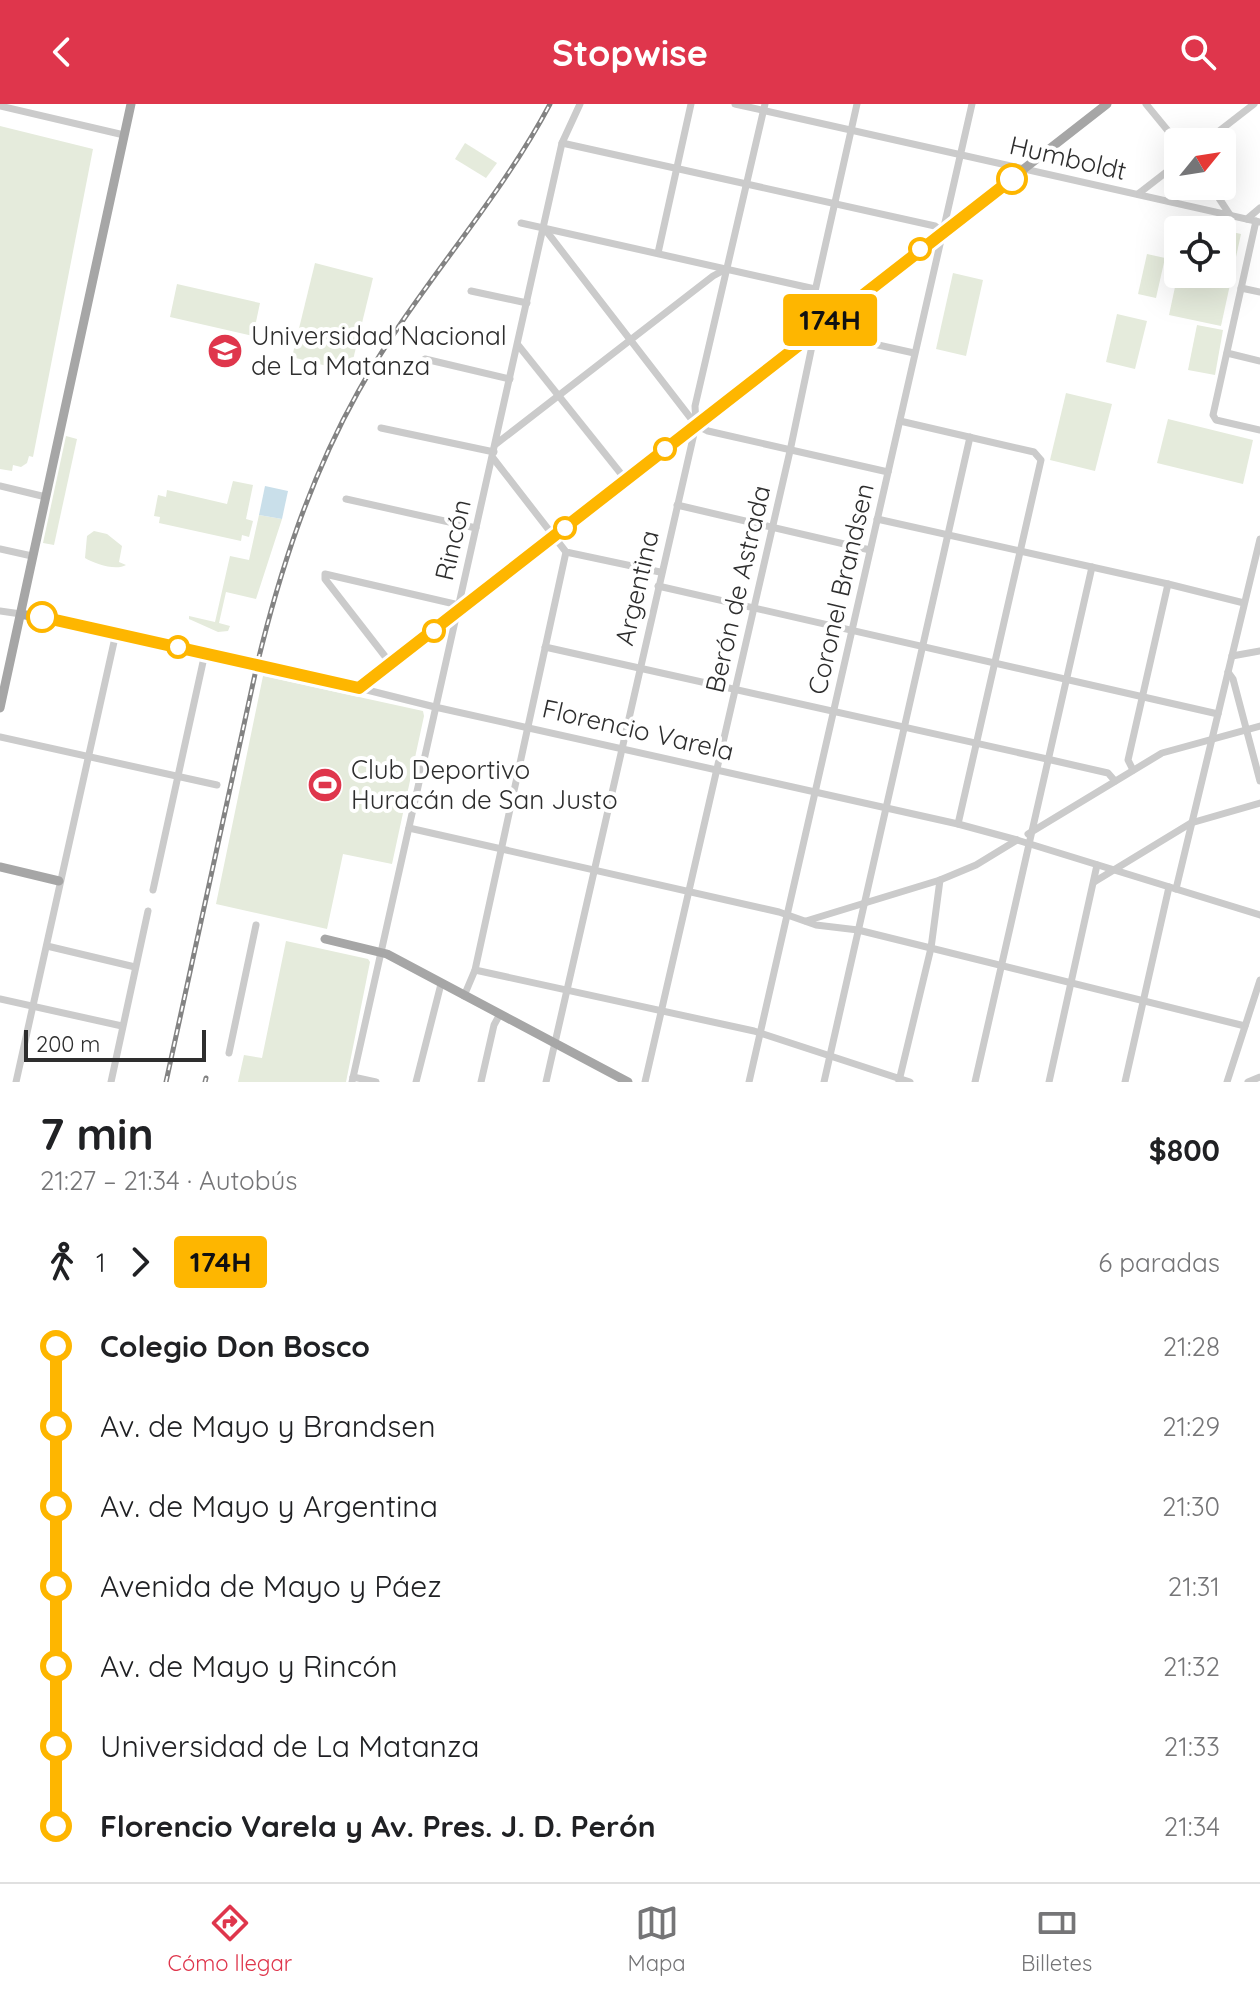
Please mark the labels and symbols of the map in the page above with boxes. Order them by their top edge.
street label: Humboldt [1006,128,1130,187]
north arrow [1164,128,1236,200]
unlabelled marker [997,164,1027,194]
unlabelled marker [909,238,931,260]
line badge: 174H [774,294,886,346]
place label: Universidad Nacional de La Matanza [251,319,507,382]
school or university icon: Universidad Nacional de La Matanza [206,332,244,370]
unlabelled marker [654,438,676,460]
street label: Coronel Brandsen [800,480,881,698]
street label: Berón de Astrada [698,482,777,696]
street label: Rincón [427,496,478,584]
unlabelled marker [554,517,576,539]
street label: Argentina [607,527,666,649]
unlabelled marker [27,602,57,632]
unlabelled marker [423,620,445,642]
unlabelled marker [167,636,189,658]
street label: Florencio Varela [539,691,737,768]
place label: Club Deportivo Huracán de San Justo [351,753,618,816]
sports icon: Club Deportivo Huracán de San Justo [306,766,344,804]
scale bar [24,1026,206,1062]

